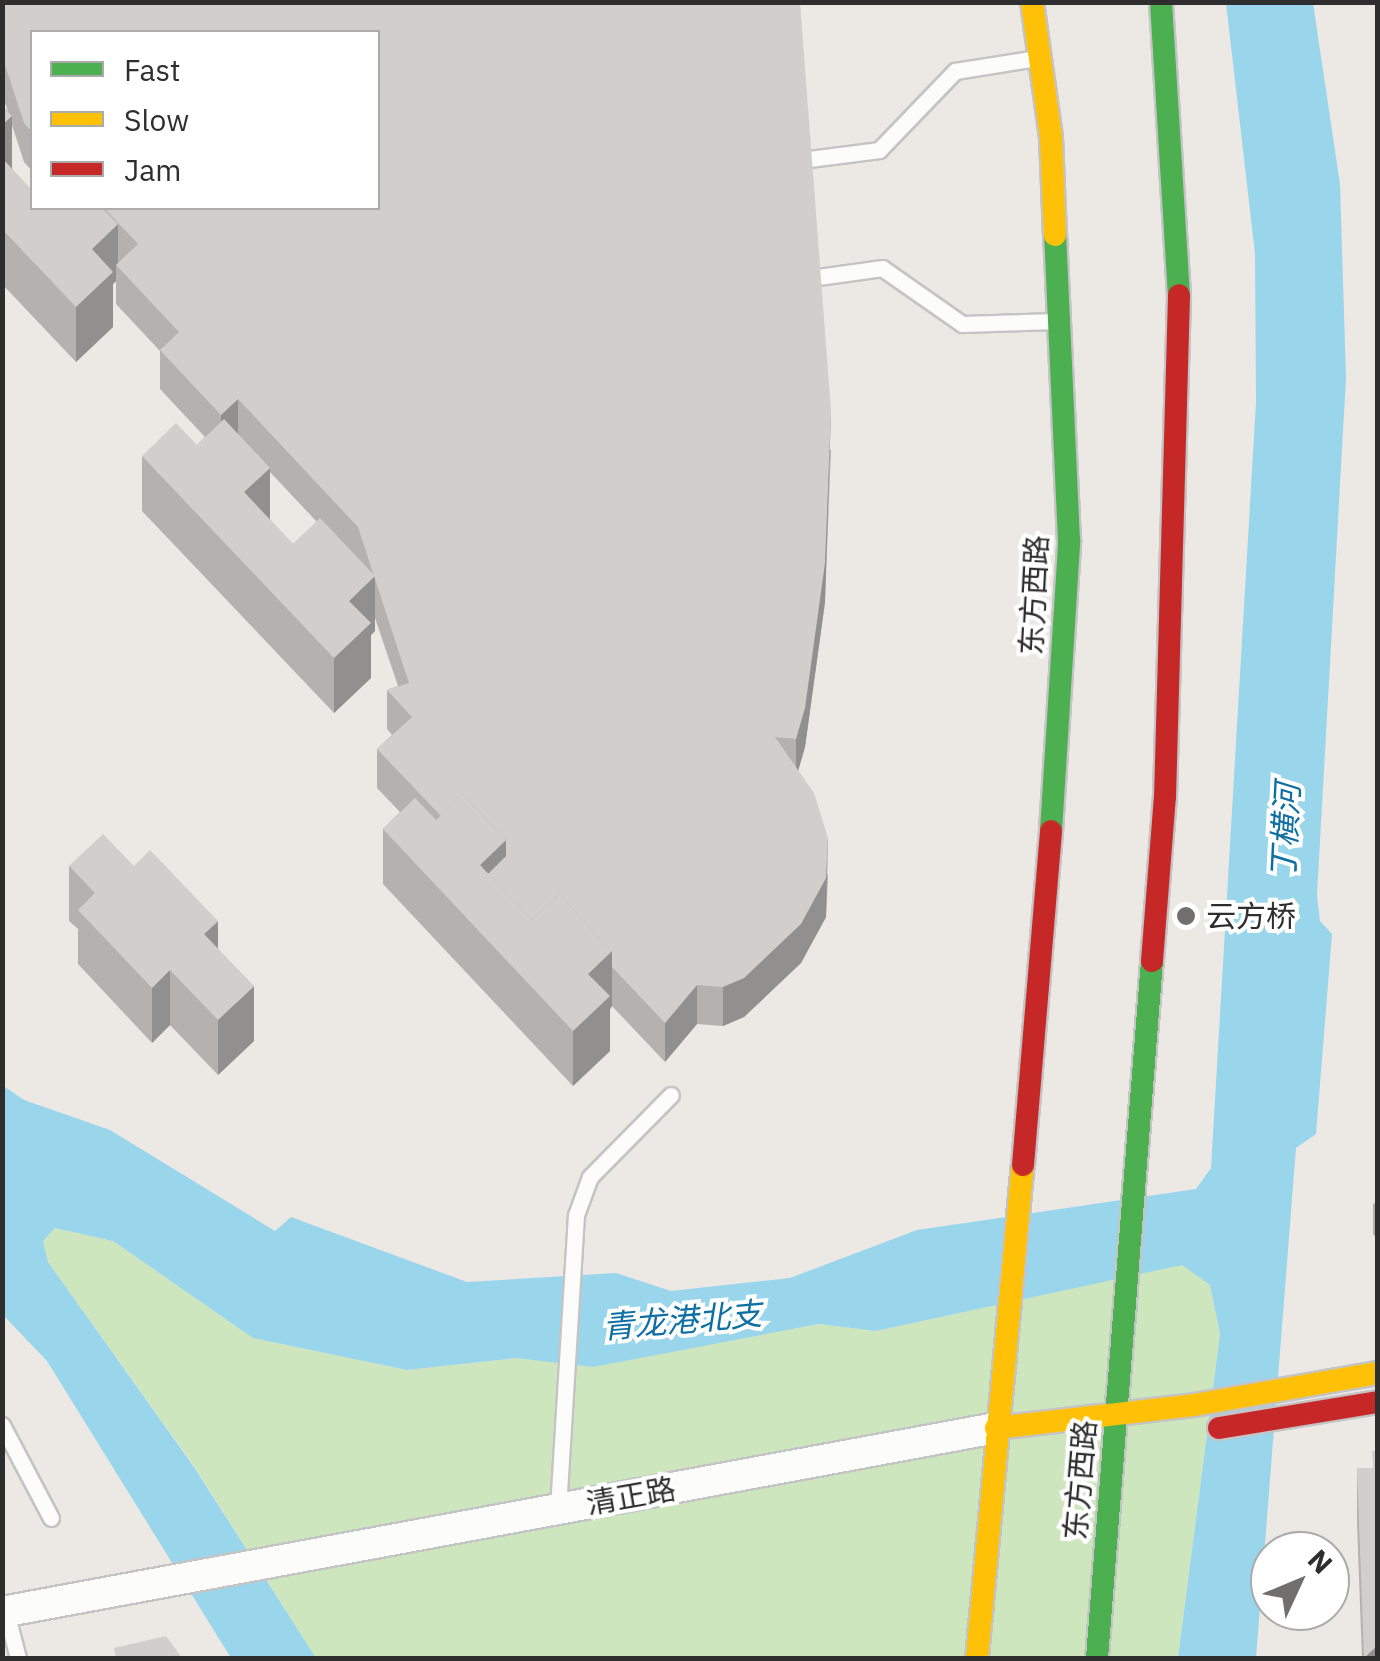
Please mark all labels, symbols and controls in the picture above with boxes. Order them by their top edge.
legend [30,30,380,210]
text: Fast [124,50,181,89]
text: Slow [124,100,189,139]
text: Jam [124,150,182,189]
street label: 东方西路 [1013,534,1055,656]
water label: 丁横河 [1263,782,1307,880]
place label: 云方桥 [1206,898,1296,934]
marker: 云方桥 [1175,905,1197,927]
water label: 青龙港北支 [601,1294,763,1346]
street label: 东方西路 [1057,1419,1103,1541]
street label: 清正路 [584,1470,678,1522]
north arrow [1250,1531,1350,1631]
text: N [1300,1541,1341,1581]

